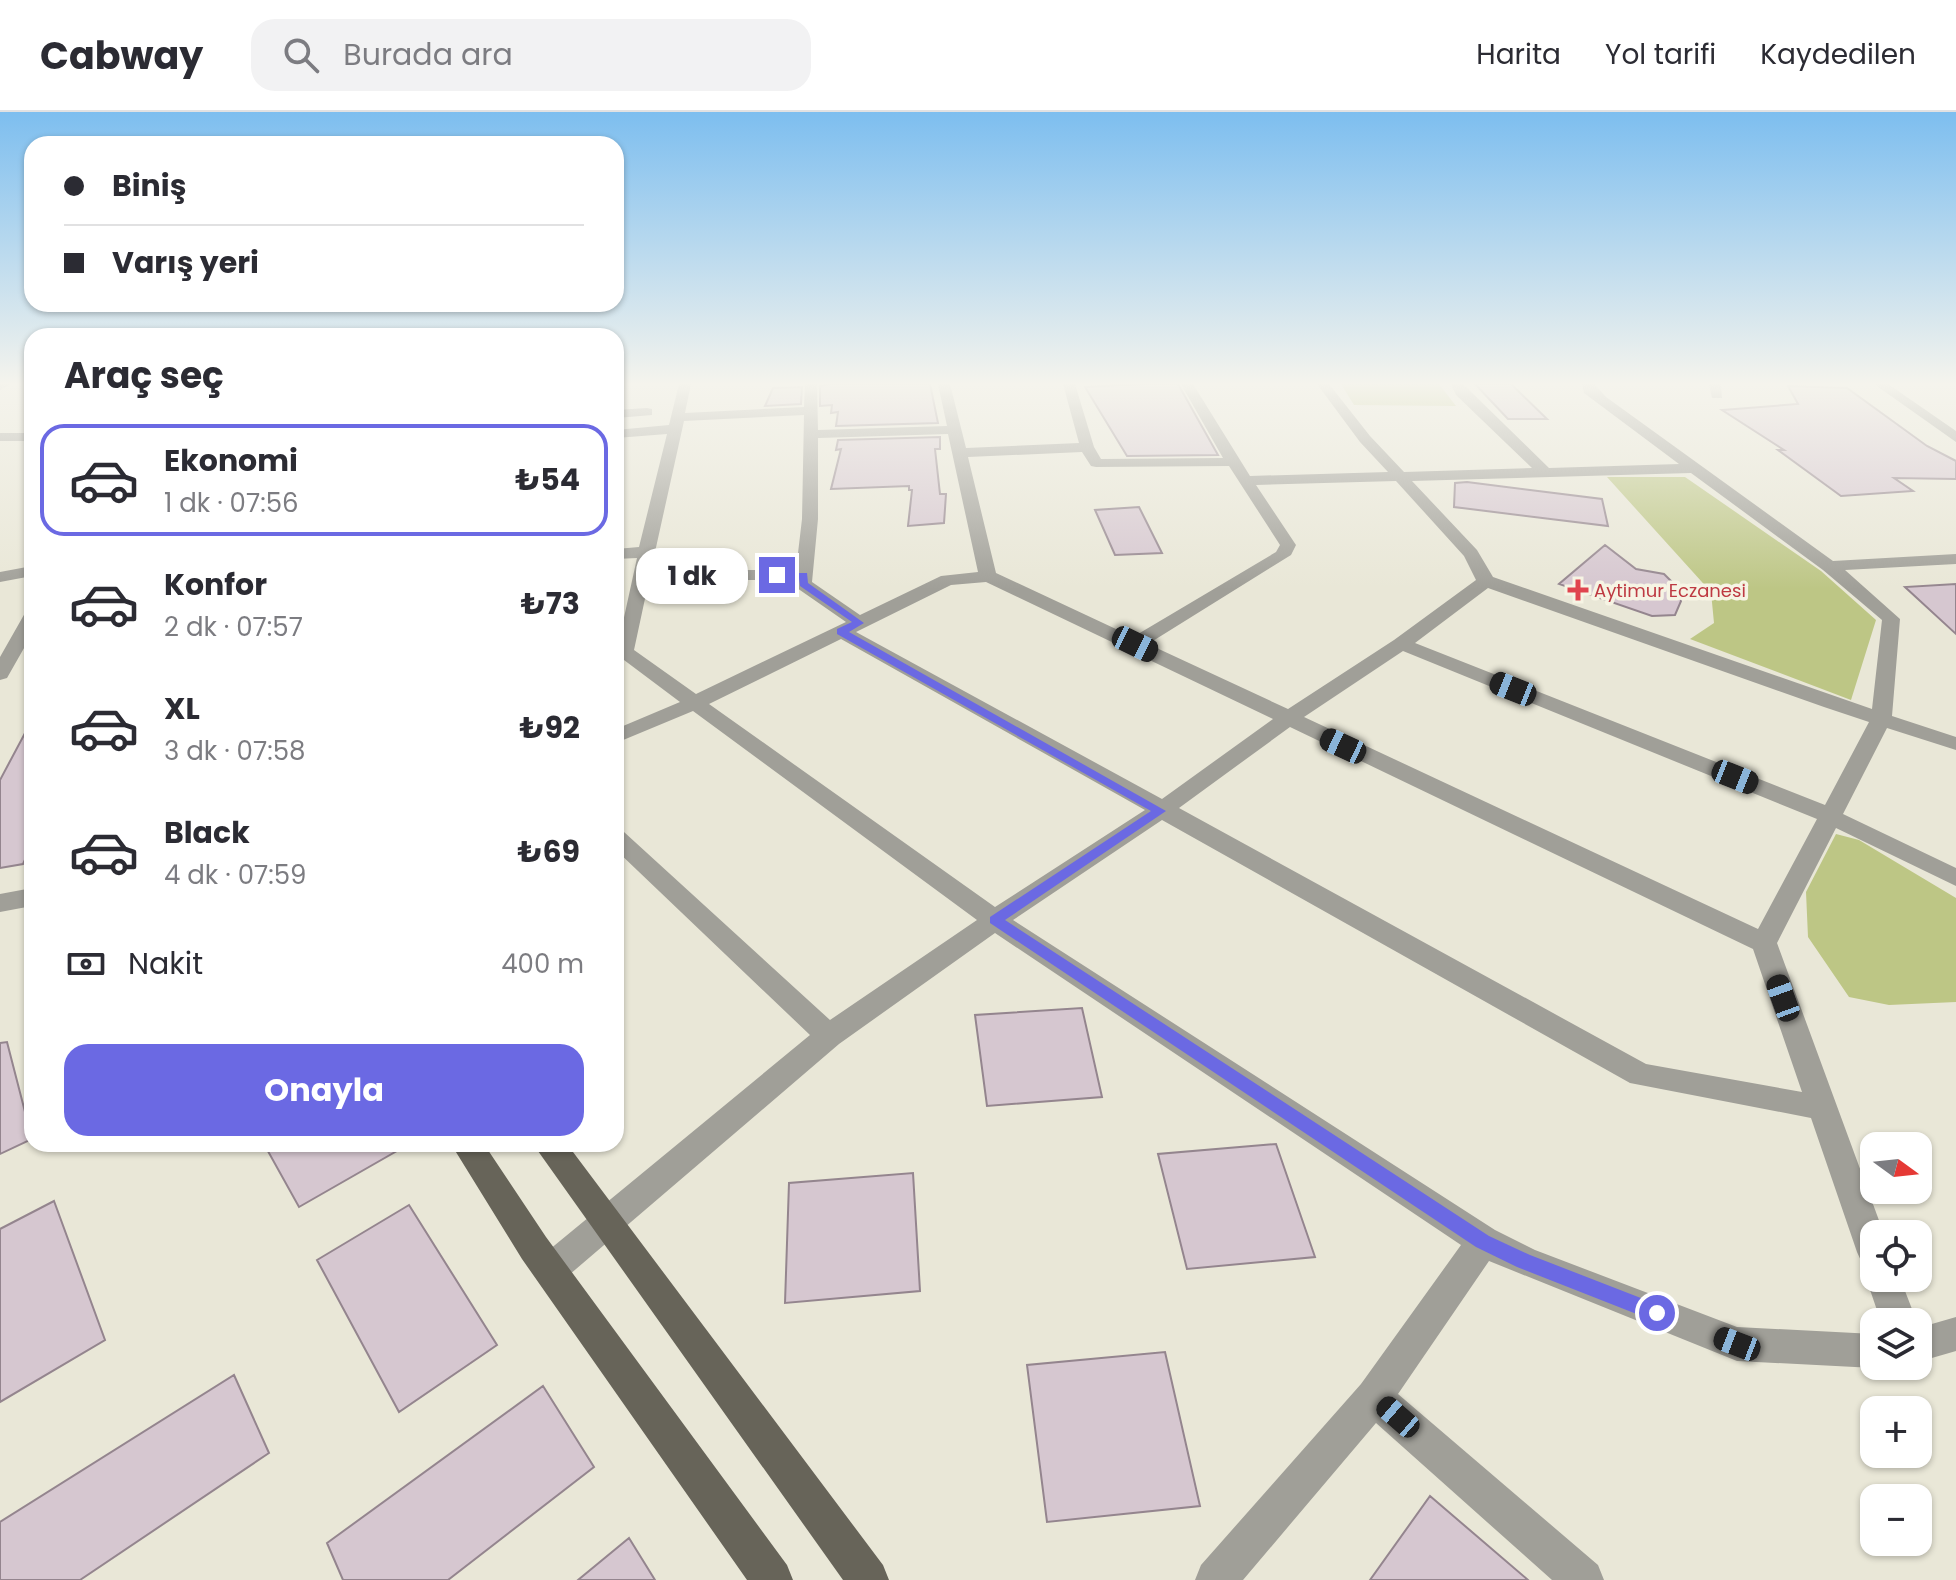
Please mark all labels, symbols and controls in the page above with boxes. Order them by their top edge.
search box [251,19,811,91]
text: Cabway [40,29,203,82]
icon: search [279,33,323,77]
text: Burada ara [343,33,513,76]
text: Harita [1476,35,1561,74]
text: Yol tarifi [1605,35,1716,74]
text: Kaydedilen [1760,35,1916,74]
text: Biniş [112,164,186,207]
text: Varış yeri [112,241,259,284]
text: Araç seç [64,350,224,401]
text: Ekonomi [164,439,298,482]
icon: car [68,444,140,516]
text: ₺54 [515,458,580,501]
text: 1 dk · 07:56 [164,485,299,521]
callout: 1 dk [637,547,749,603]
route end [759,557,795,593]
text: 1 dk [667,558,717,594]
text: Konfor [164,563,267,606]
icon: car [68,568,140,640]
place label: Aytimur Eczanesi [1594,578,1746,603]
marker: Aytimur Eczanesi [1569,581,1587,599]
text: ₺73 [521,582,580,625]
text: 2 dk · 07:57 [164,609,303,645]
car [1108,623,1162,665]
car [1486,669,1540,709]
text: XL [164,687,200,730]
icon: car [68,692,140,764]
text: ₺92 [519,706,580,749]
car [1316,725,1370,767]
text: 3 dk · 07:58 [164,733,305,769]
car [1708,757,1762,797]
text: Black [164,811,250,854]
icon: car [68,816,140,888]
text: ₺69 [517,830,580,873]
text: 4 dk · 07:59 [164,857,306,893]
icon: cash [64,942,108,986]
text: Nakit [128,942,203,985]
text: 400 m [501,946,584,982]
car [1764,971,1802,1025]
button: Onayla [64,1044,584,1136]
north arrow [1860,1132,1932,1204]
map controls [1860,1132,1932,1556]
button: locate [1860,1220,1932,1292]
route start [1639,1295,1675,1331]
button: layers [1860,1308,1932,1380]
car [1710,1324,1764,1364]
car [1372,1392,1424,1442]
button: + [1860,1396,1932,1468]
button: − [1860,1484,1932,1556]

